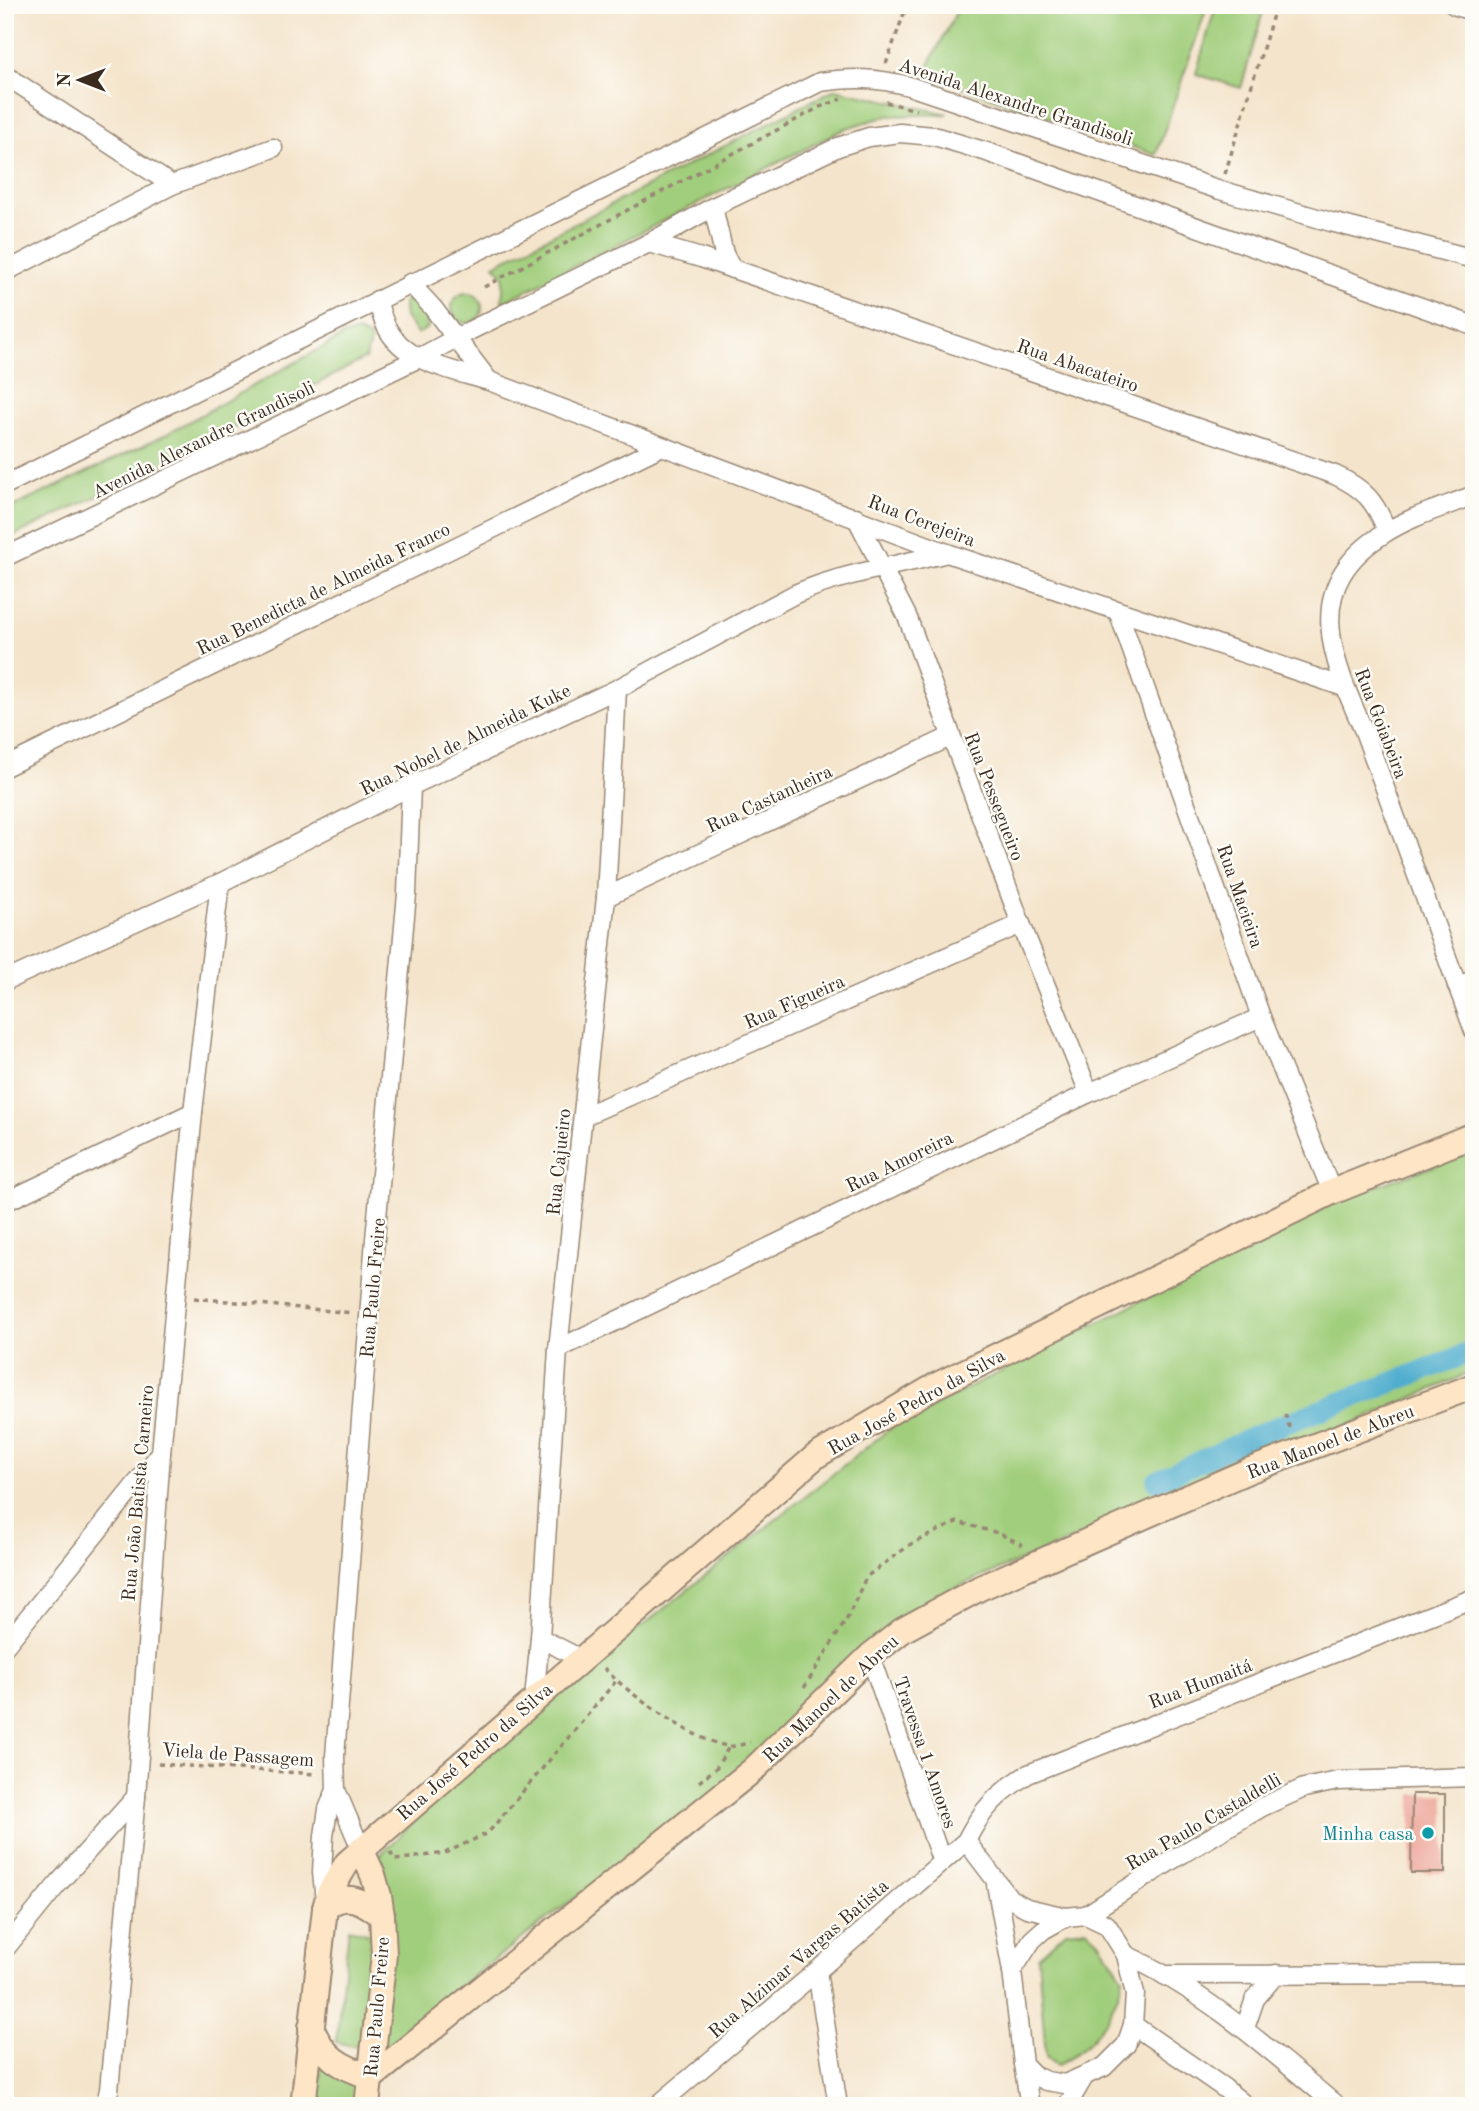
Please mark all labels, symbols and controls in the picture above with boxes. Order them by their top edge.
north arrow [46,46,116,116]
street label: Avenida Alexandre Grandisoli [896,56,1135,150]
text: N [56,72,75,87]
street label: Rua Abacateiro [1014,338,1141,397]
street label: Avenida Alexandre Grandisoli [90,379,318,503]
street label: Rua Cerejeira [865,493,978,552]
street label: Rua Benedicta de Almeida Franco [194,521,454,660]
street label: Rua Goiabeira [1350,666,1410,782]
street label: Rua Nobel de Almeida Kuke [358,682,574,801]
street label: Rua Pessegueiro [959,730,1026,864]
street label: Rua Castanheira [704,763,836,838]
street label: Rua Macieira [1212,843,1265,952]
street label: Rua Figueira [742,972,849,1034]
street label: Rua Cajueiro [545,1108,576,1217]
street label: Rua Amoreira [844,1129,957,1197]
street label: Rua Paulo Freire [359,1217,390,1359]
street label: Rua José Pedro da Silva [826,1346,1009,1460]
street label: Rua João Batista Carneiro [121,1384,158,1602]
street label: Rua Manoel de Abreu [1245,1403,1417,1484]
street label: Rua Manoel de Abreu [760,1632,903,1767]
street label: Rua Humaitá [1147,1657,1256,1714]
street label: Travessa 1 Amores [889,1674,959,1831]
street label: Rua José Pedro da Silva [394,1680,557,1825]
street label: Viela de Passagem [161,1742,315,1771]
street label: Rua Paulo Castaldelli [1123,1771,1285,1875]
marker: Minha casa [1420,1825,1436,1841]
place label: Minha casa [1322,1826,1415,1845]
street label: Rua Alzimar Vargas Batista [706,1876,894,2043]
street label: Rua Paulo Freire [363,1936,394,2078]

